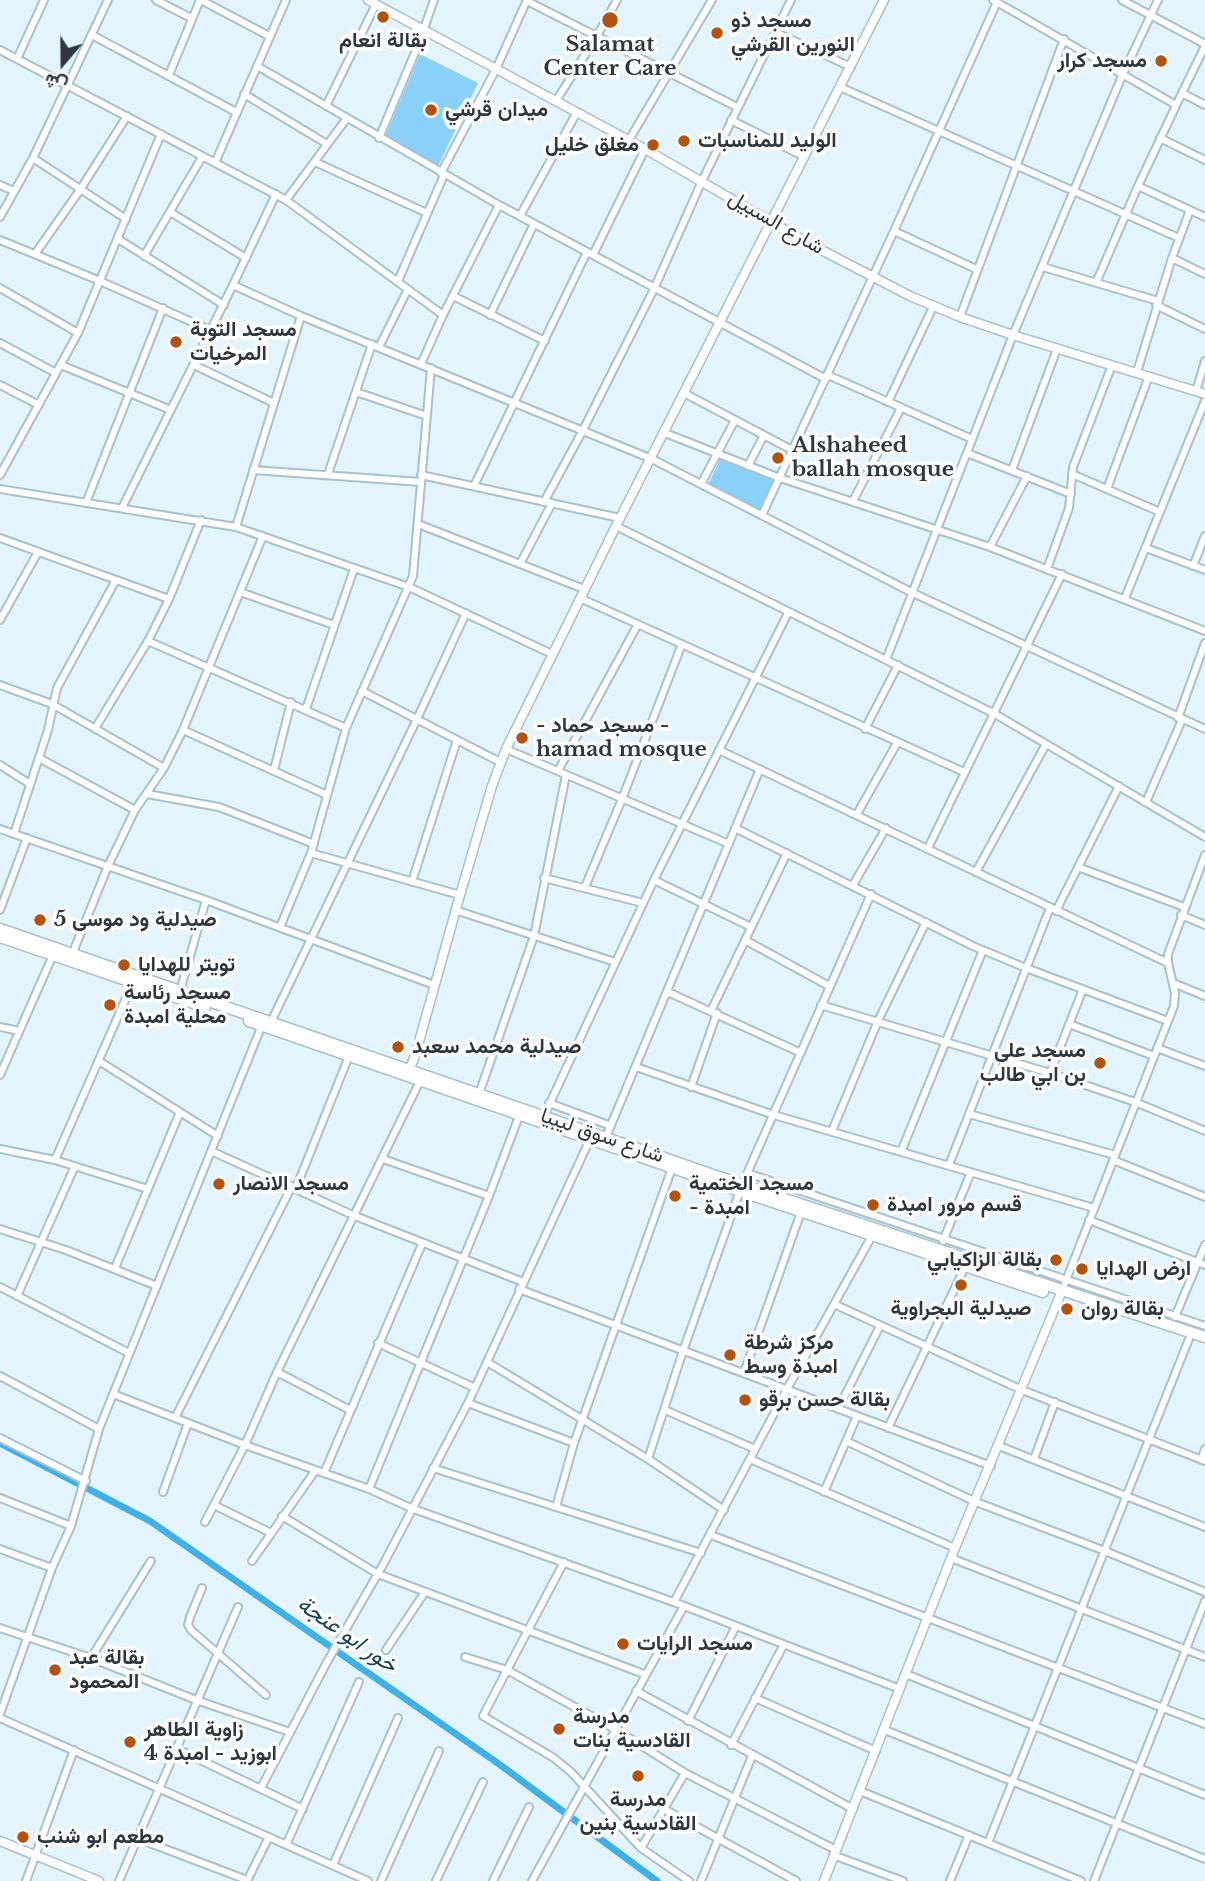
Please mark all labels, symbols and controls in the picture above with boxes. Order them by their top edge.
place label: مسجد ذو النورين القرشي [731,8,855,58]
marker: بقالة انعام [375,9,391,25]
marker: Salamat Center Care [600,10,620,30]
marker: مسجد ذو النورين القرشي [709,25,725,41]
north arrow [28,28,98,98]
place label: بقالة انعام [339,28,427,54]
place label: Salamat Center Care [543,32,677,82]
place label: مسجد كرار [1057,48,1147,74]
marker: مسجد كرار [1153,53,1169,69]
text: ش [41,68,70,98]
place label: ميدان قرشي [445,97,548,123]
marker: ميدان قرشي [423,102,439,118]
place label: الوليد للمناسبات [698,128,837,154]
place label: مغلق خليل [545,132,639,158]
marker: الوليد للمناسبات [676,133,692,149]
marker: مغلق خليل [645,137,661,153]
street label: شارع السبيل [724,185,828,261]
place label: مسجد التوبة المرخيات [190,317,297,367]
marker: مسجد التوبة المرخيات [168,334,184,350]
place label: Alshaheed ballah mosque [792,433,954,483]
marker: Alshaheed ballah mosque [770,450,786,466]
place label: - مسجد حماد - hamad mosque [536,713,707,763]
marker: - مسجد حماد - hamad mosque [514,730,530,746]
place label: صيدلية ود موسى 5 [54,907,217,933]
marker: صيدلية ود موسى 5 [32,912,48,928]
place label: تويتر للهدايا [138,952,235,978]
marker: تويتر للهدايا [116,957,132,973]
place label: مسجد رئاسة محلية امبدة [124,980,231,1030]
marker: مسجد رئاسة محلية امبدة [102,997,118,1013]
place label: صيدلية محمد سعبد [412,1034,582,1060]
place label: مسجد علي بن ابي طالب [980,1038,1086,1088]
marker: صيدلية محمد سعبد [390,1039,406,1055]
marker: مسجد علي بن ابي طالب [1092,1055,1108,1071]
street label: شارع سوق ليبيا [537,1103,667,1169]
place label: مسجد الانصار [233,1171,349,1197]
place label: مسجد الختمية - امبدة [689,1171,814,1221]
marker: مسجد الانصار [211,1176,227,1192]
marker: مسجد الختمية - امبدة [667,1188,683,1204]
place label: قسم مرور امبدة [887,1192,1022,1218]
marker: قسم مرور امبدة [865,1197,881,1213]
place label: بقالة الزاكيابي [927,1247,1042,1273]
marker: بقالة الزاكيابي [1048,1252,1064,1268]
place label: ارض الهدايا [1096,1256,1191,1282]
marker: ارض الهدايا [1074,1261,1090,1277]
marker: صيدلية البجراوية [953,1277,969,1293]
place label: صيدلية البجراوية [891,1296,1031,1322]
place label: بقالة روان [1081,1296,1164,1322]
marker: بقالة روان [1059,1301,1075,1317]
place label: مركز شرطة امبدة وسط [744,1330,838,1380]
marker: مركز شرطة امبدة وسط [722,1347,738,1363]
place label: بقالة حسن برقو [759,1387,890,1413]
marker: بقالة حسن برقو [737,1392,753,1408]
water label: خور ابو عنجة [292,1590,402,1680]
place label: مسجد الرايات [637,1631,753,1657]
marker: مسجد الرايات [615,1636,631,1652]
place label: بقالة عبد المحمود [69,1645,145,1695]
marker: بقالة عبد المحمود [47,1662,63,1678]
place label: مدرسة القادسية بنات [573,1704,691,1754]
place label: زاوية الطاهر ابوزيد - امبدة 4 [144,1717,277,1767]
marker: مدرسة القادسية بنات [551,1721,567,1737]
marker: زاوية الطاهر ابوزيد - امبدة 4 [122,1734,138,1750]
marker: مدرسة القادسية بنين [630,1768,646,1784]
place label: مدرسة القادسية بنين [580,1787,696,1837]
place label: مطعم ابو شنب [37,1824,164,1850]
marker: مطعم ابو شنب [15,1829,31,1845]

